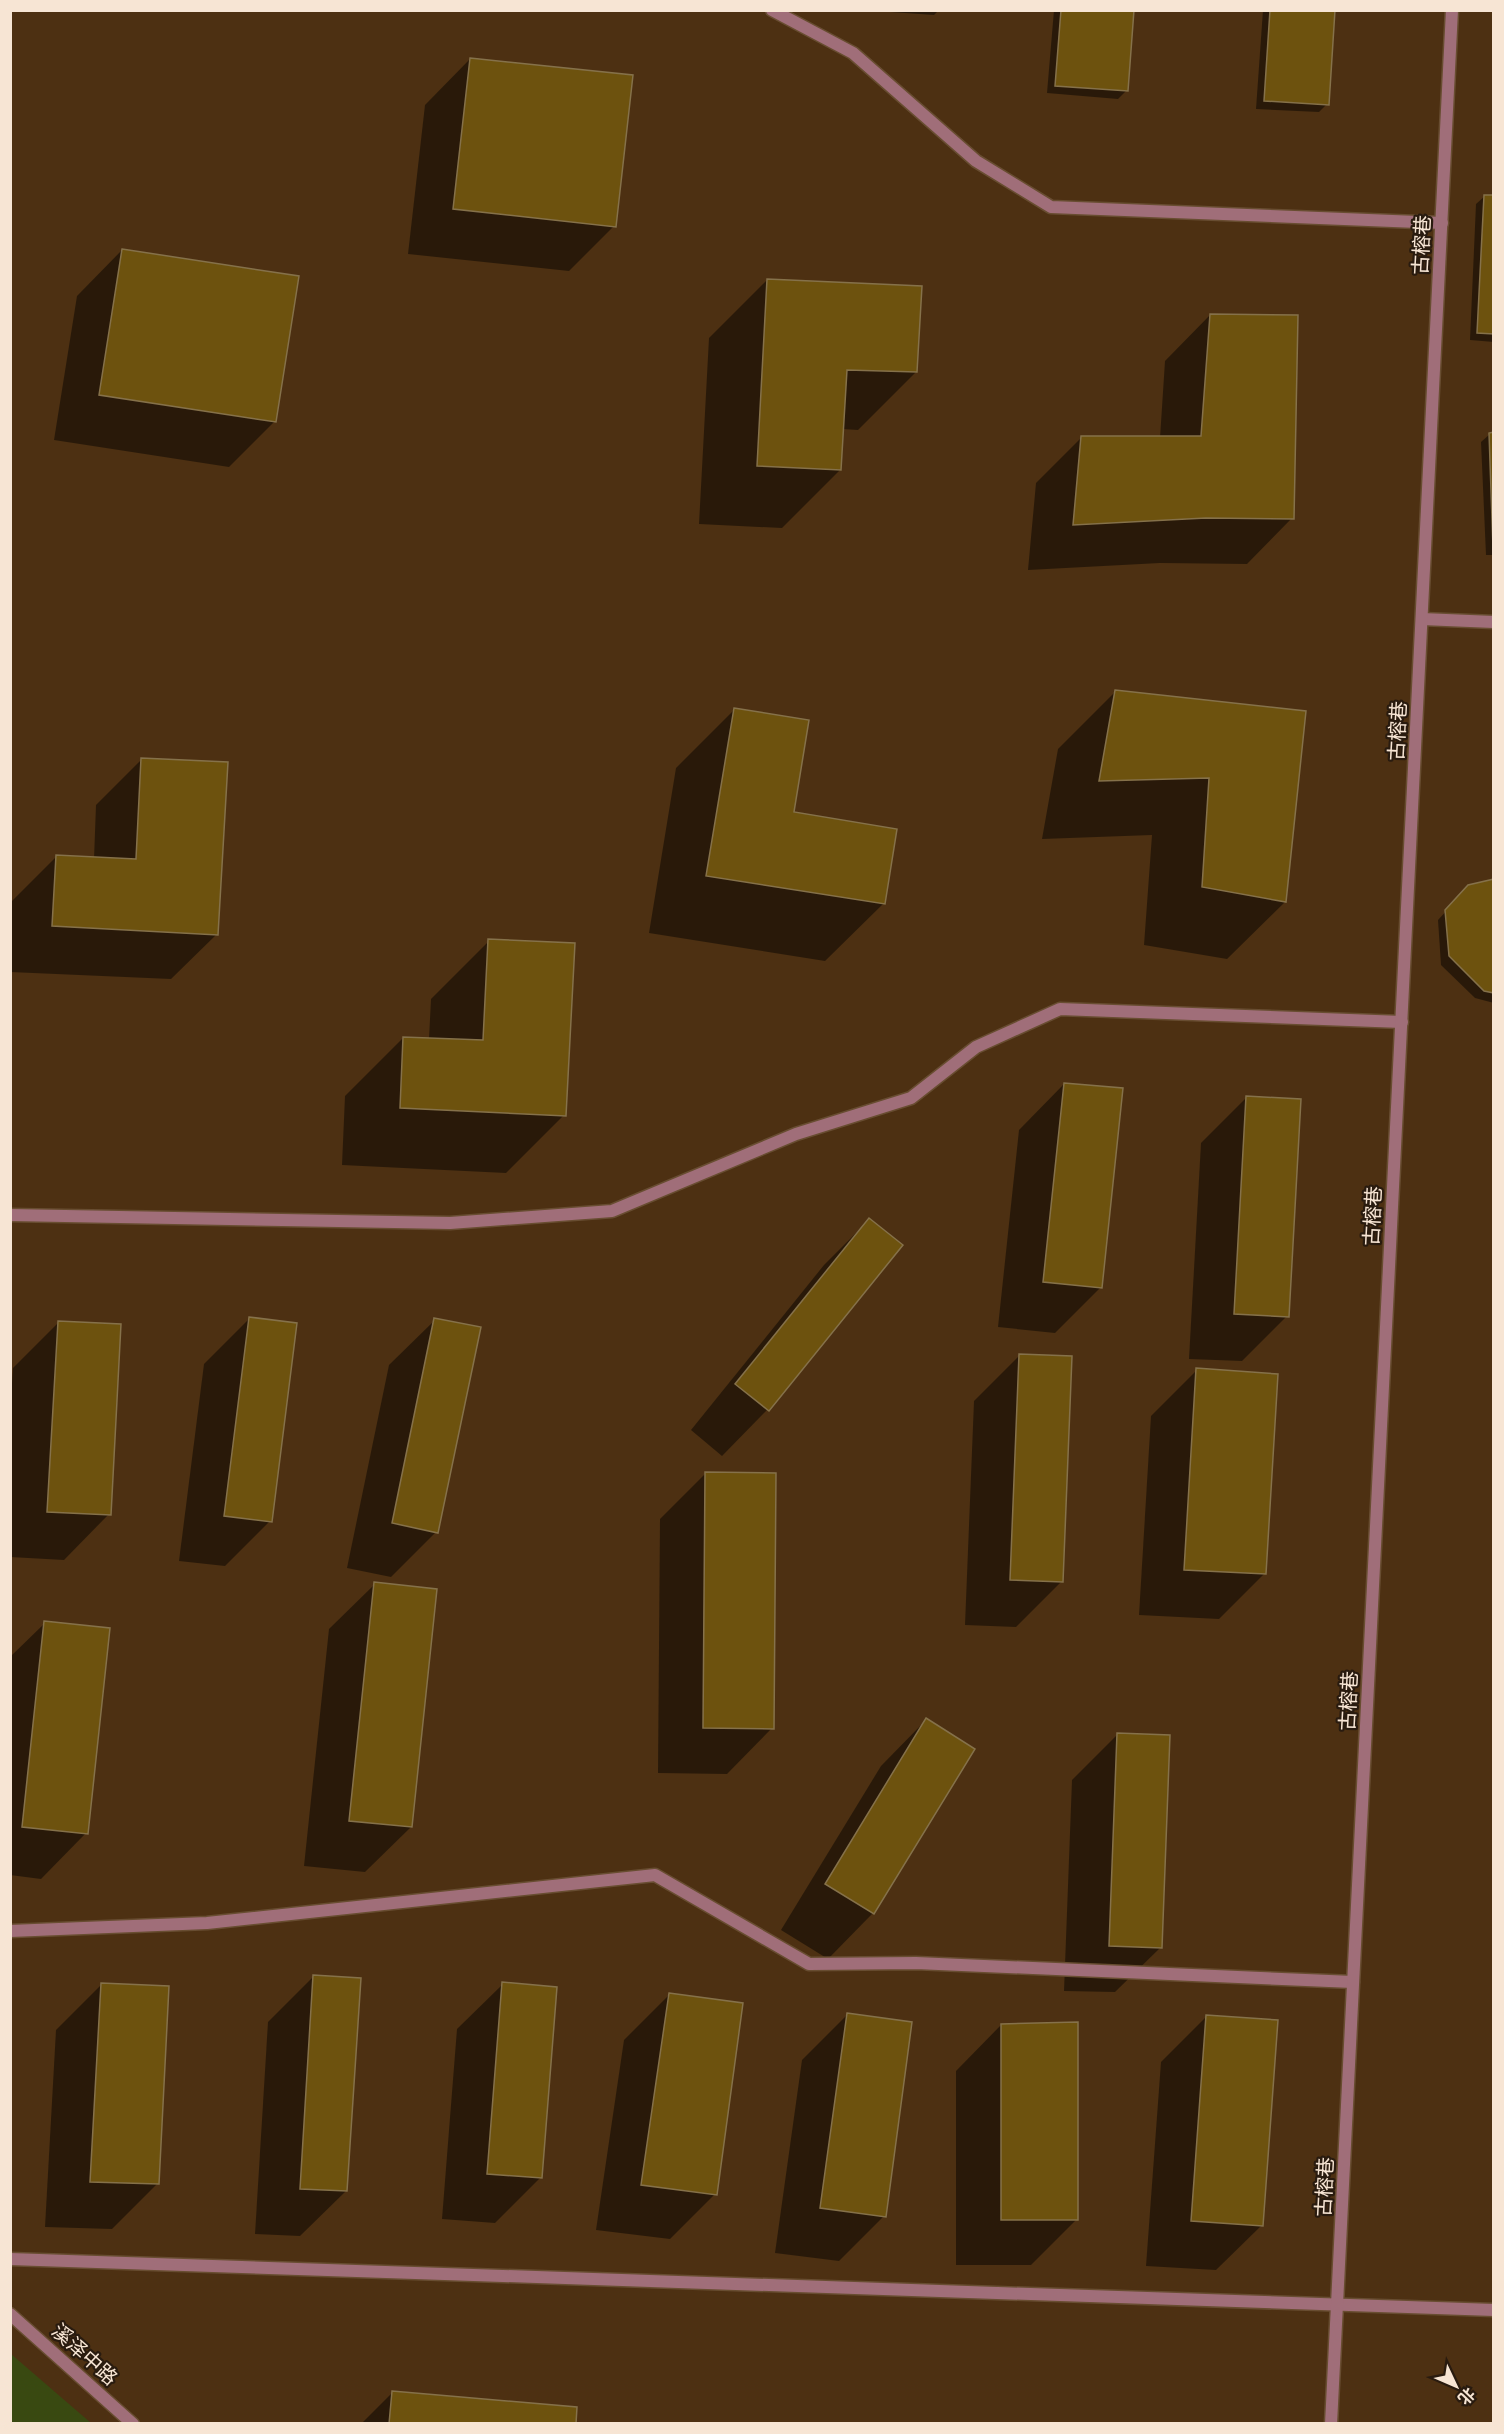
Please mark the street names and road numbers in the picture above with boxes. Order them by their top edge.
street label: 古榕巷 [1406,214,1436,276]
street label: 古榕巷 [1382,700,1412,762]
street label: 古榕巷 [1357,1185,1387,1247]
street label: 古榕巷 [1333,1670,1363,1732]
street label: 古榕巷 [1309,2156,1339,2218]
street label: 溪泽中路 [46,2317,124,2391]

